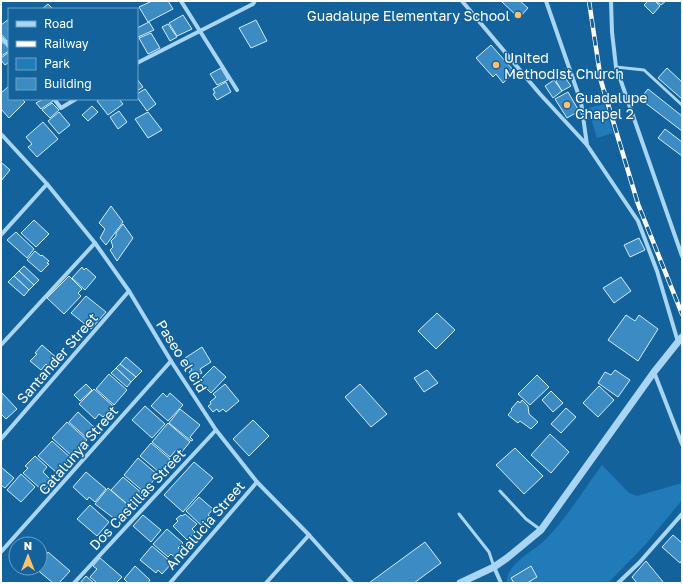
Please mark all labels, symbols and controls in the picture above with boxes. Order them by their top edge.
place label: Guadalupe Elementary School [307,7,510,24]
legend [8,8,138,100]
marker: Guadalupe Elementary School [513,10,523,20]
text: Road [44,16,73,31]
text: Railway [44,36,89,51]
place label: United Methodist Church [504,49,624,82]
text: Park [44,56,70,71]
marker: United Methodist Church [491,60,501,70]
text: Building [44,76,92,91]
place label: Guadalupe Chapel 2 [575,89,647,122]
marker: Guadalupe Chapel 2 [562,100,572,110]
street label: Santander Street [13,309,101,407]
street label: Paseo el Cid [153,317,211,395]
street label: Catalunya Street [35,402,121,498]
street label: Dos Castillas Street [86,445,188,553]
street label: Andalucia Street [162,477,248,573]
north arrow [8,536,48,576]
text: N [24,539,32,552]

